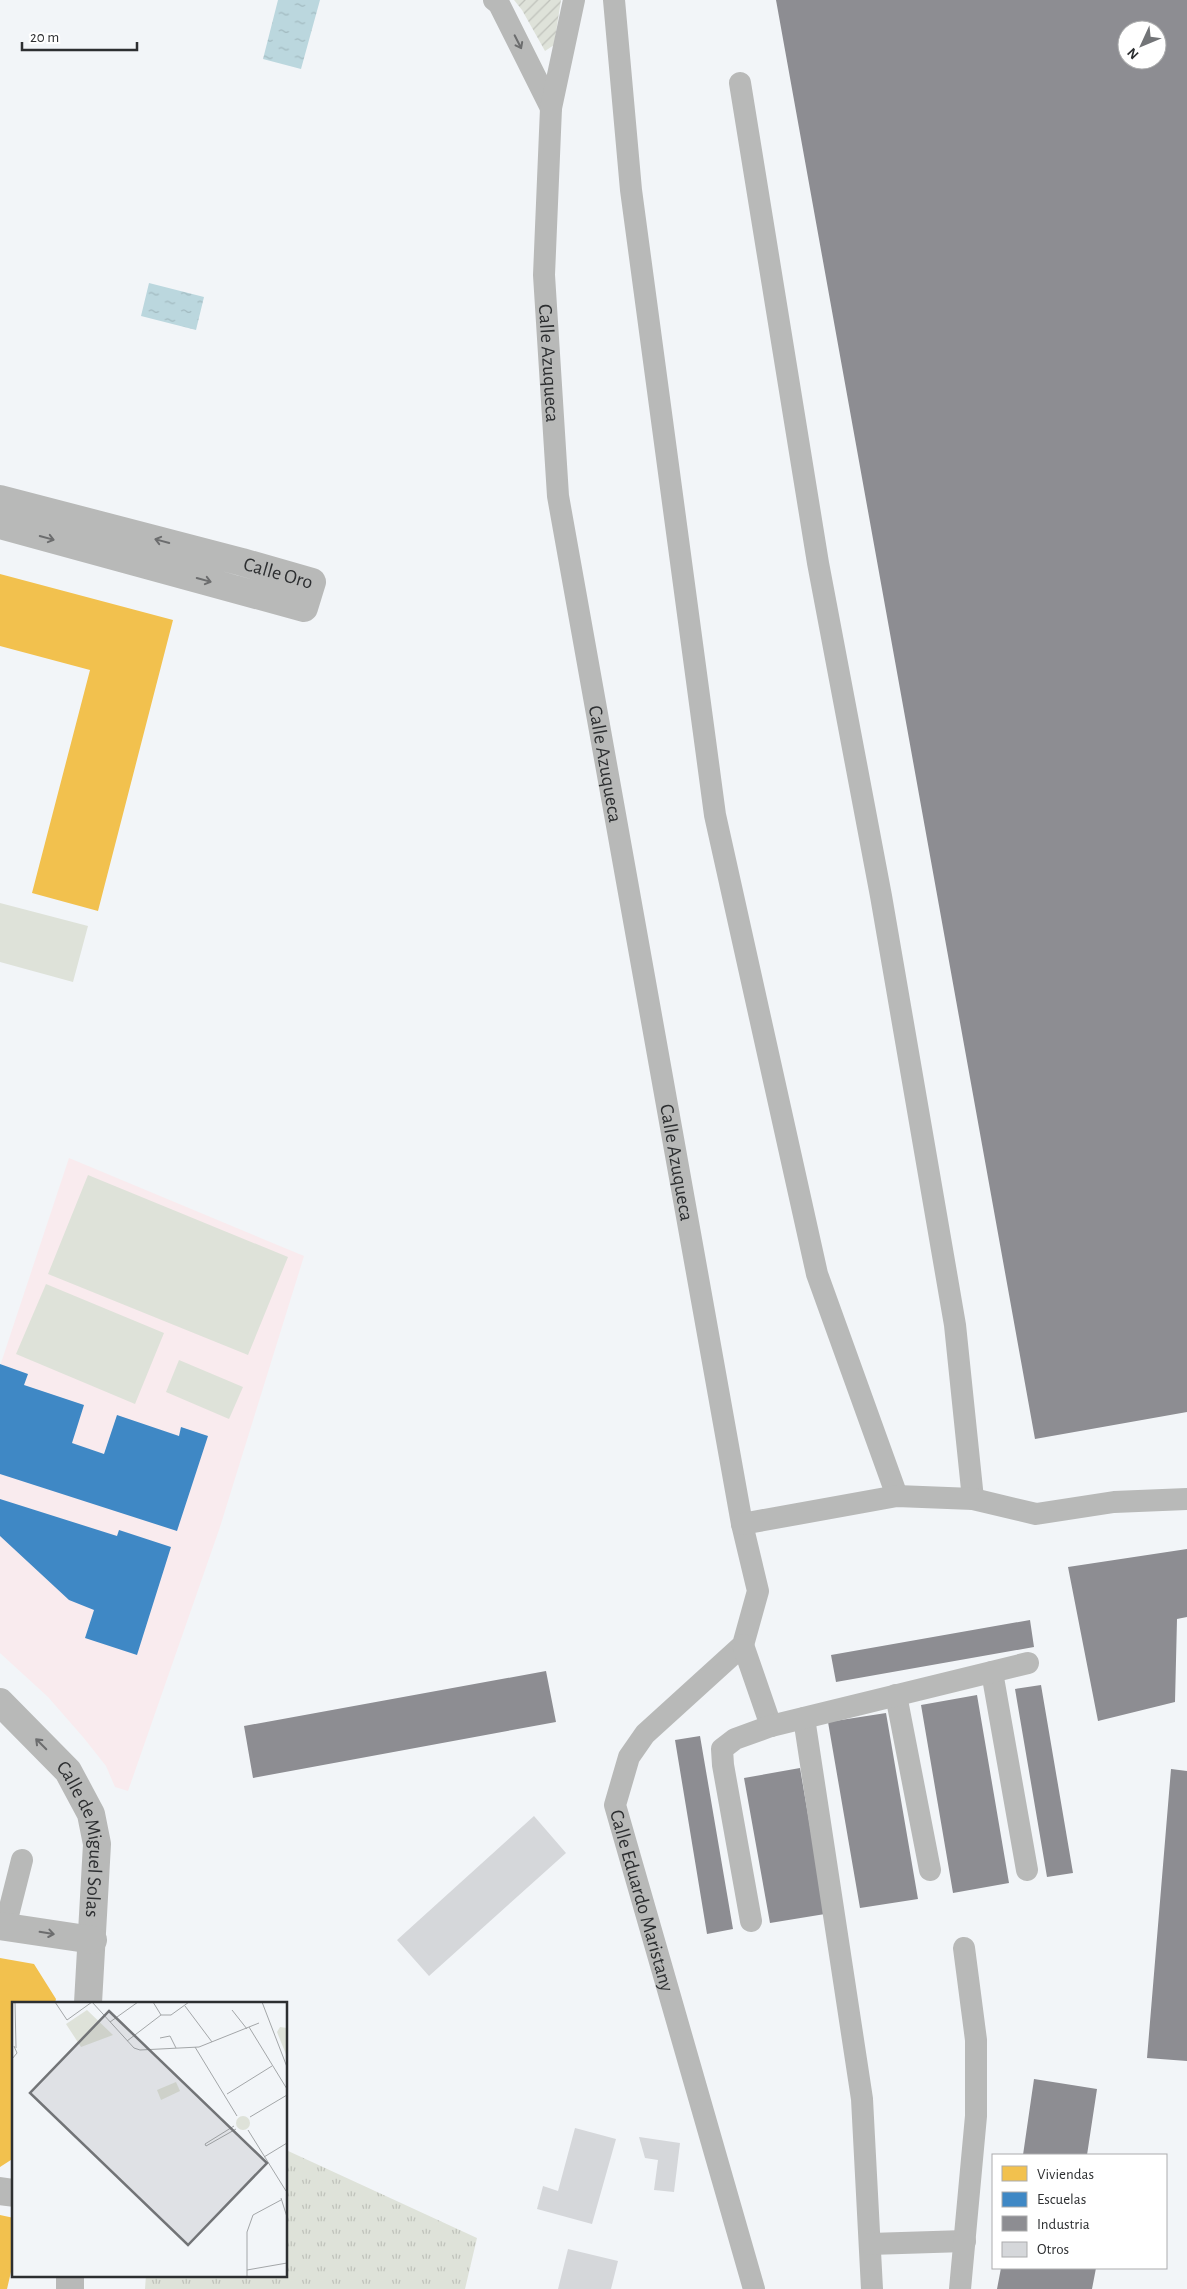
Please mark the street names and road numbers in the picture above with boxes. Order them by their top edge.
street label: Calle Azuqueca [535,304,562,423]
street label: Calle Oro [241,554,315,593]
street label: Calle Azuqueca [585,704,625,824]
street label: Calle Azuqueca [656,1102,697,1223]
street label: Calle de Miguel Solas [53,1757,106,1918]
street label: Calle Eduardo Maristany [606,1808,677,1994]

